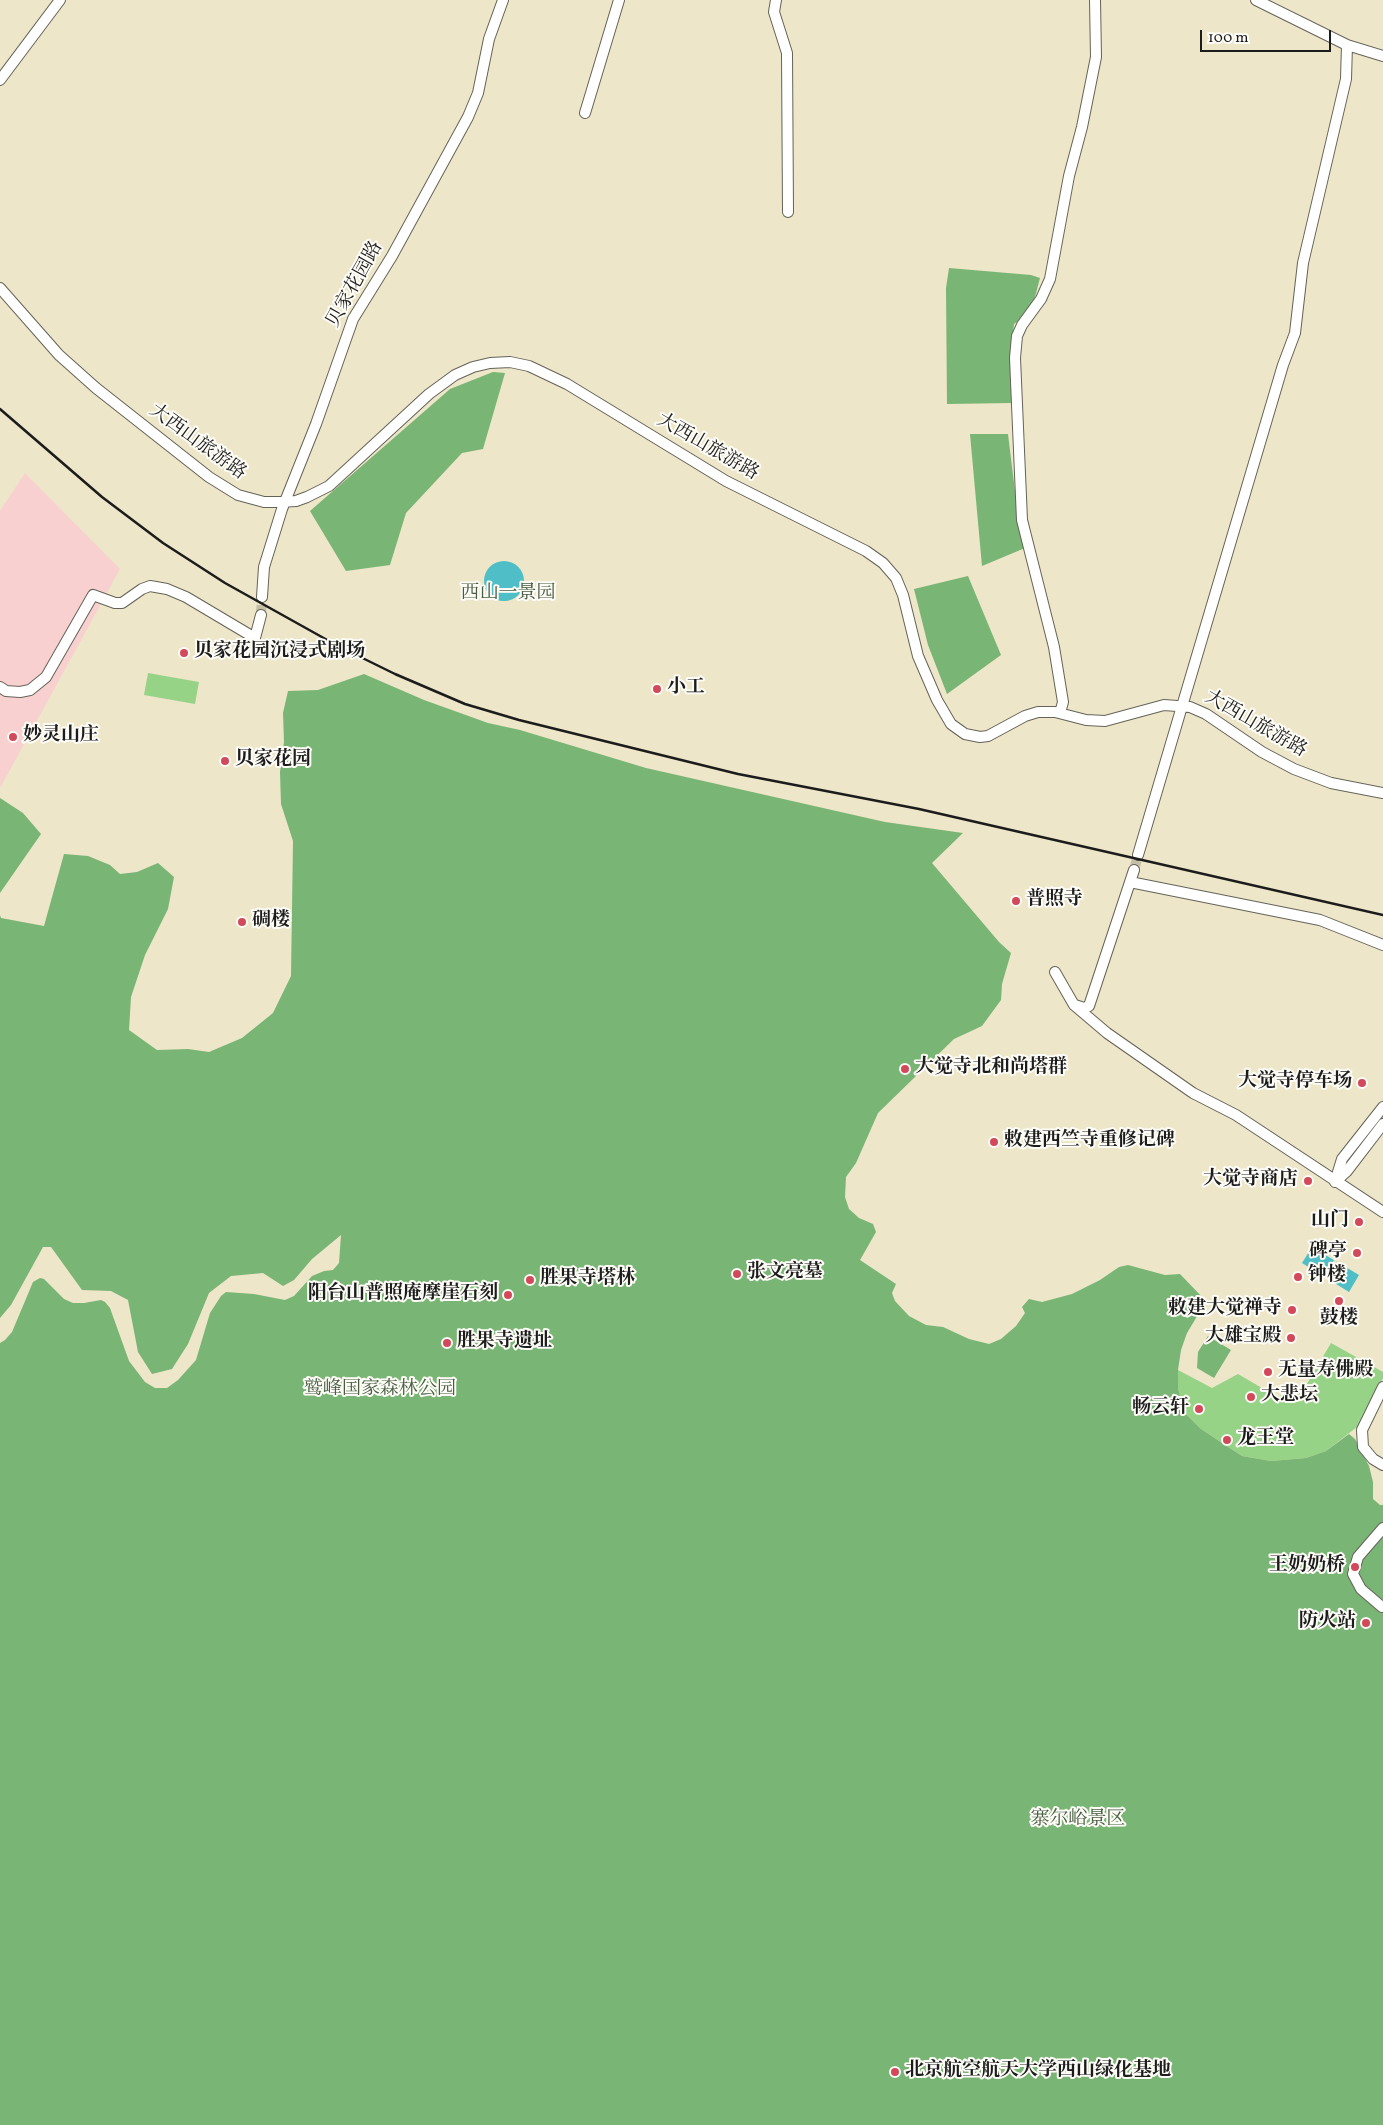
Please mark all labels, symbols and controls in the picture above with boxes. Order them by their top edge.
scale bar [1203,20,1334,52]
text: 100 m [1208,28,1248,49]
street label: 贝家花园路 [323,238,389,332]
street label: 大西山旅游路 [144,400,250,486]
street label: 大西山旅游路 [652,410,762,486]
park label: 西山一景园 [461,584,555,606]
place label: 贝家花园沉浸式剧场 [194,642,365,664]
marker: 贝家花园沉浸式剧场 [178,647,190,659]
place label: 小工 [667,678,705,700]
marker: 小工 [651,683,663,695]
street label: 大西山旅游路 [1200,687,1310,763]
place label: 妙灵山庄 [23,726,99,748]
marker: 妙灵山庄 [7,731,19,743]
place label: 贝家花园 [235,750,311,772]
marker: 贝家花园 [219,755,231,767]
place label: 普照寺 [1026,890,1083,912]
marker: 普照寺 [1010,895,1022,907]
place label: 碉楼 [252,911,290,933]
marker: 碉楼 [236,916,248,928]
place label: 大觉寺北和尚塔群 [915,1058,1067,1080]
marker: 大觉寺北和尚塔群 [899,1063,911,1075]
place label: 大觉寺停车场 [1238,1072,1352,1094]
marker: 大觉寺停车场 [1356,1077,1368,1089]
place label: 敕建西竺寺重修记碑 [1004,1131,1175,1153]
marker: 敕建西竺寺重修记碑 [988,1136,1000,1148]
place label: 大觉寺商店 [1203,1170,1298,1192]
marker: 大觉寺商店 [1302,1175,1314,1187]
place label: 山门 [1311,1211,1349,1233]
marker: 山门 [1353,1216,1365,1228]
place label: 碑亭 [1309,1242,1347,1264]
marker: 碑亭 [1351,1247,1363,1259]
place label: 张文亮墓 [747,1263,823,1285]
place label: 钟楼 [1308,1266,1346,1288]
marker: 张文亮墓 [731,1268,743,1280]
place label: 胜果寺塔林 [540,1269,635,1291]
marker: 钟楼 [1292,1271,1304,1283]
marker: 胜果寺塔林 [524,1274,536,1286]
place label: 阳台山普照庵摩崖石刻 [308,1284,498,1306]
marker: 阳台山普照庵摩崖石刻 [502,1289,514,1301]
marker: 鼓楼 [1333,1295,1345,1307]
place label: 敕建大觉禅寺 [1168,1299,1282,1321]
marker: 敕建大觉禅寺 [1286,1304,1298,1316]
place label: 鼓楼 [1320,1309,1358,1331]
place label: 大雄宝殿 [1205,1327,1281,1349]
place label: 胜果寺遗址 [457,1332,552,1354]
marker: 大雄宝殿 [1285,1332,1297,1344]
marker: 胜果寺遗址 [441,1337,453,1349]
place label: 无量寿佛殿 [1278,1361,1373,1383]
marker: 无量寿佛殿 [1262,1366,1274,1378]
park label: 鹫峰国家森林公园 [304,1380,456,1402]
place label: 大悲坛 [1261,1386,1318,1408]
marker: 大悲坛 [1245,1391,1257,1403]
place label: 畅云轩 [1132,1398,1189,1420]
marker: 畅云轩 [1193,1403,1205,1415]
place label: 龙王堂 [1237,1429,1294,1451]
marker: 龙王堂 [1221,1434,1233,1446]
place label: 王奶奶桥 [1269,1556,1345,1578]
marker: 王奶奶桥 [1349,1561,1361,1573]
place label: 防火站 [1299,1612,1356,1634]
marker: 防火站 [1360,1617,1372,1629]
park label: 寨尔峪景区 [1031,1810,1125,1832]
place label: 北京航空航天大学西山绿化基地 [905,2061,1171,2083]
marker: 北京航空航天大学西山绿化基地 [889,2066,901,2078]

